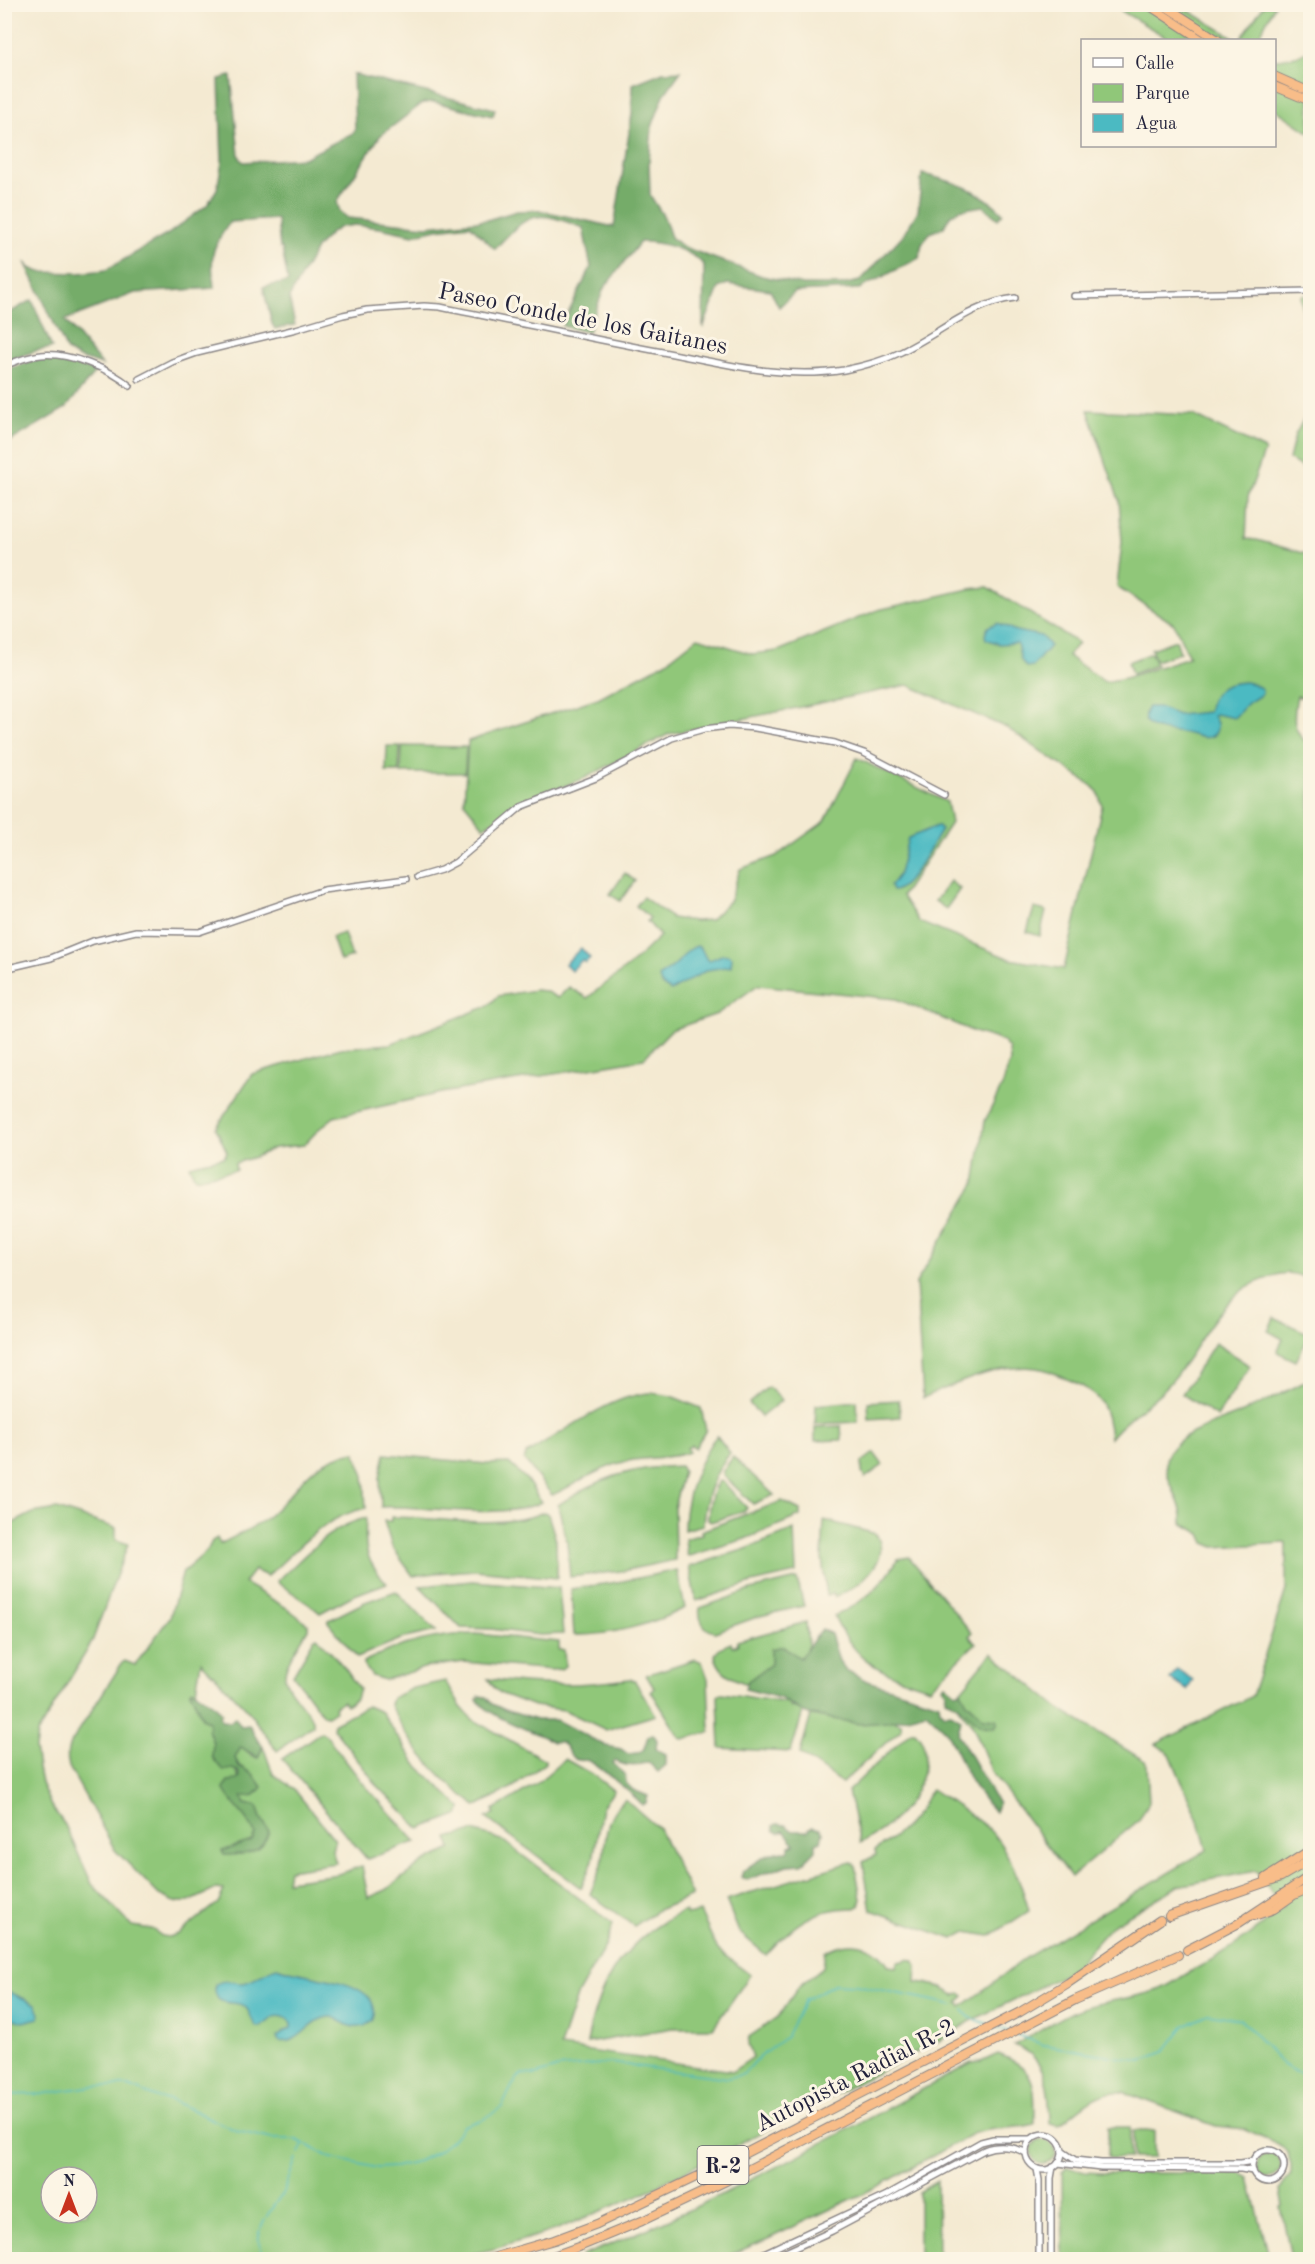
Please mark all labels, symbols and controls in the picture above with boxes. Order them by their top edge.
legend [1081,39,1276,147]
text: Calle [1135,55,1174,73]
text: Parque [1135,85,1190,103]
text: Agua [1135,115,1177,133]
street label: Paseo Conde de los Gaitanes [436,280,729,360]
street label: Autopista Radial R-2 [752,2016,960,2138]
road number: R-2 [698,2146,748,2184]
north arrow [39,2165,99,2225]
text: N [63,2174,76,2190]

